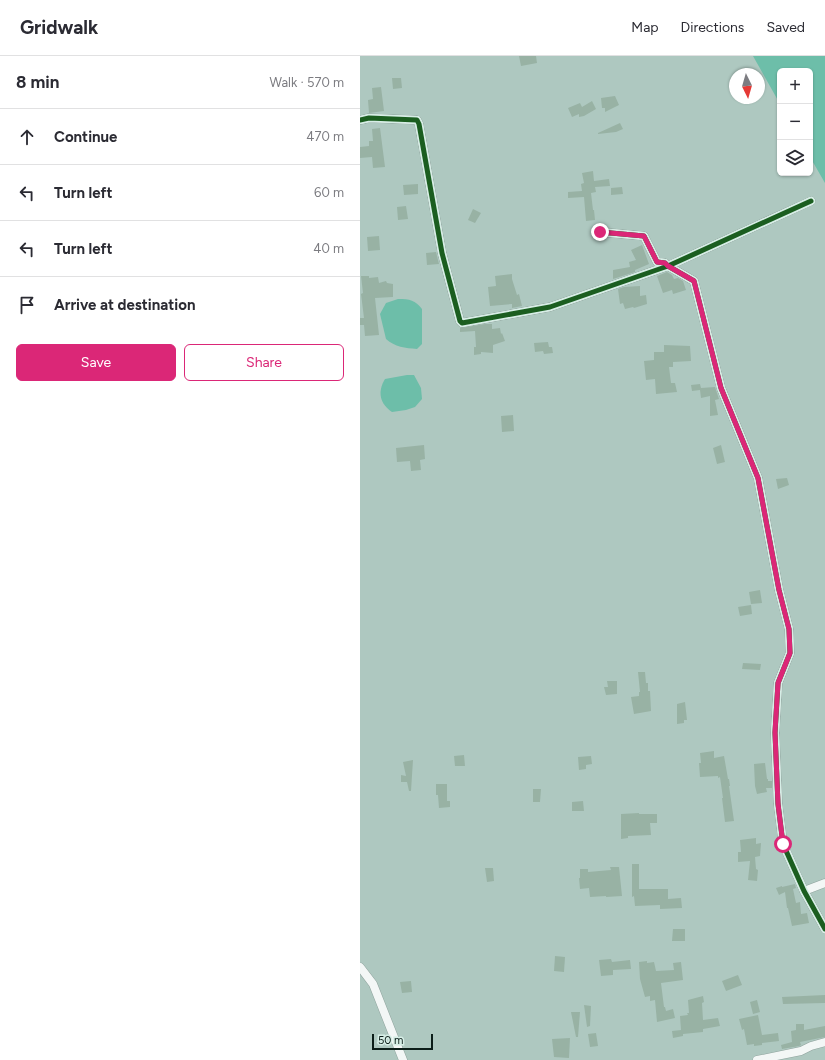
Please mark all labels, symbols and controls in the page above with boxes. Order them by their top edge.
text: Gridwalk [20,16,98,39]
text: Map [631,19,659,36]
text: Directions [681,19,744,36]
text: Saved [766,19,805,36]
north arrow [729,68,765,104]
map controls [777,68,813,176]
button: + [777,68,813,104]
text: 8 min [16,72,59,92]
text: Walk · 570 m [269,75,344,90]
button: − [777,104,813,140]
icon: ahead [16,126,38,148]
text: Continue [54,128,117,146]
text: 470 m [306,129,344,144]
button: layers [777,140,813,176]
icon: left [16,182,38,204]
text: Turn left [54,184,112,202]
text: 60 m [314,185,344,200]
route end [591,223,609,241]
icon: left [16,238,38,260]
text: Turn left [54,240,112,258]
text: 40 m [313,241,344,256]
icon: arrive [16,294,38,316]
text: Arrive at destination [54,296,195,314]
button: Save [16,344,176,381]
button: Share [184,344,344,381]
route start [774,835,792,853]
scale bar [372,1032,433,1051]
text: 50 m [378,1034,403,1047]

